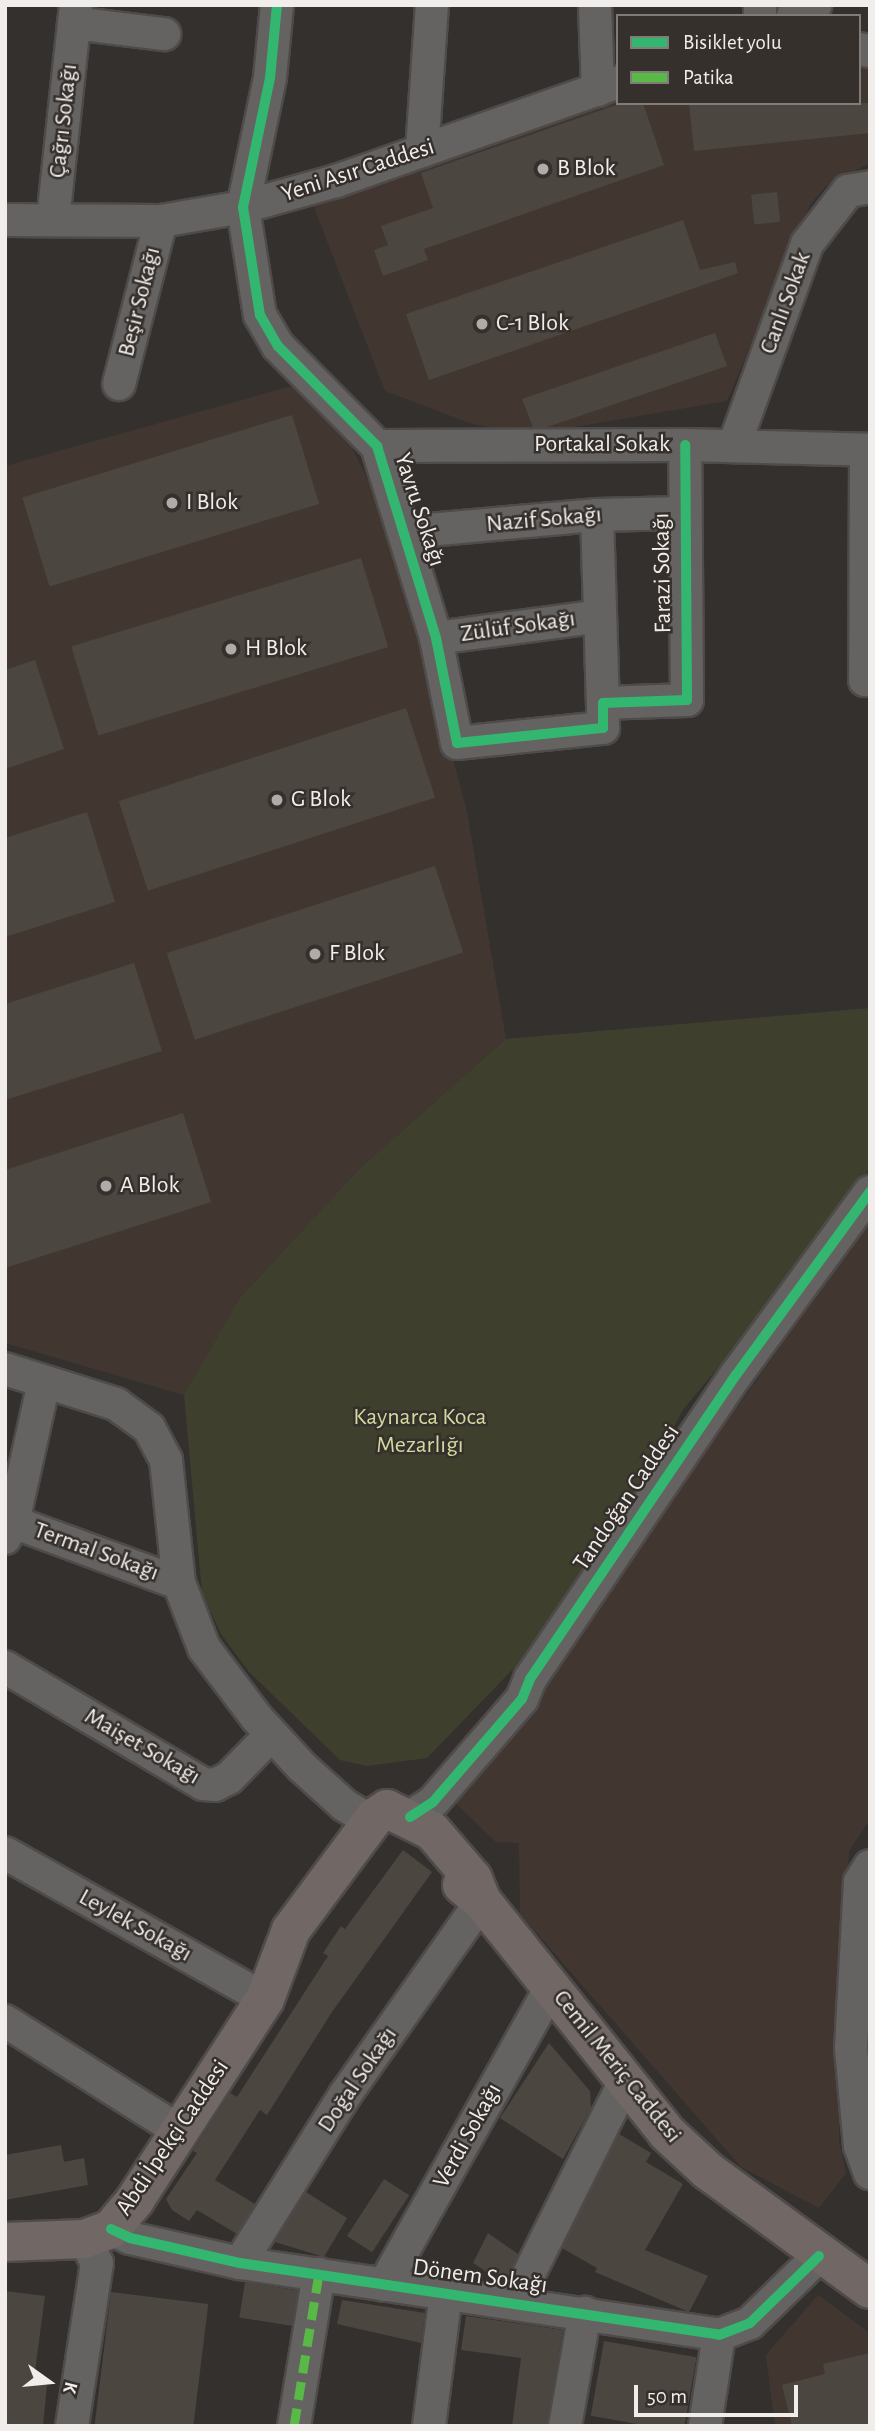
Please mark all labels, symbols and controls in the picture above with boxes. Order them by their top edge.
legend [616,14,861,105]
text: Bisiklet yolu [683,32,782,53]
street label: Çağrı Sokağı [44,63,84,179]
text: Patika [683,67,734,88]
street label: Yeni Asır Caddesi [278,133,438,209]
place label: B Blok [557,155,615,183]
marker: B Blok [535,161,551,177]
street label: Beşir Sokağı [113,244,167,360]
street label: Canlı Sokak [754,248,818,358]
place label: C-1 Blok [496,310,569,338]
marker: C-1 Blok [474,316,490,332]
street label: Portakal Sokak [534,431,670,459]
street label: Yavru Sokağı [387,450,451,570]
place label: I Blok [186,489,238,517]
marker: I Blok [164,495,180,511]
street label: Nazif Sokağı [485,501,603,539]
street label: Farazi Sokağı [648,513,678,633]
street label: Zülüf Sokağı [459,605,577,649]
place label: H Blok [245,635,307,663]
marker: H Blok [223,641,239,657]
place label: G Blok [291,786,351,814]
marker: G Blok [269,792,285,808]
place label: F Blok [329,940,385,968]
marker: F Blok [307,946,323,962]
place label: A Blok [120,1172,179,1200]
marker: A Blok [98,1178,114,1194]
park label: Kaynarca Koca Mezarlığı [353,1404,487,1460]
street label: Tandoğan Caddesi [567,1419,687,1577]
street label: Termal Sokağı [30,1516,162,1588]
street label: Maişet Sokağı [79,1702,205,1792]
street label: Leylek Sokağı [74,1883,196,1969]
street label: Cemil Meriç Caddesi [547,1985,687,2149]
street label: Doğal Sokağı [312,2022,404,2138]
street label: Abdi İpekçi Caddesi [110,2055,236,2221]
street label: Verdi Sokağı [427,2079,509,2193]
street label: Dönem Sokağı [411,2253,549,2301]
north arrow [14,2347,84,2417]
scale bar [637,2372,802,2416]
text: K [59,2380,80,2395]
text: 50 m [647,2386,687,2407]

